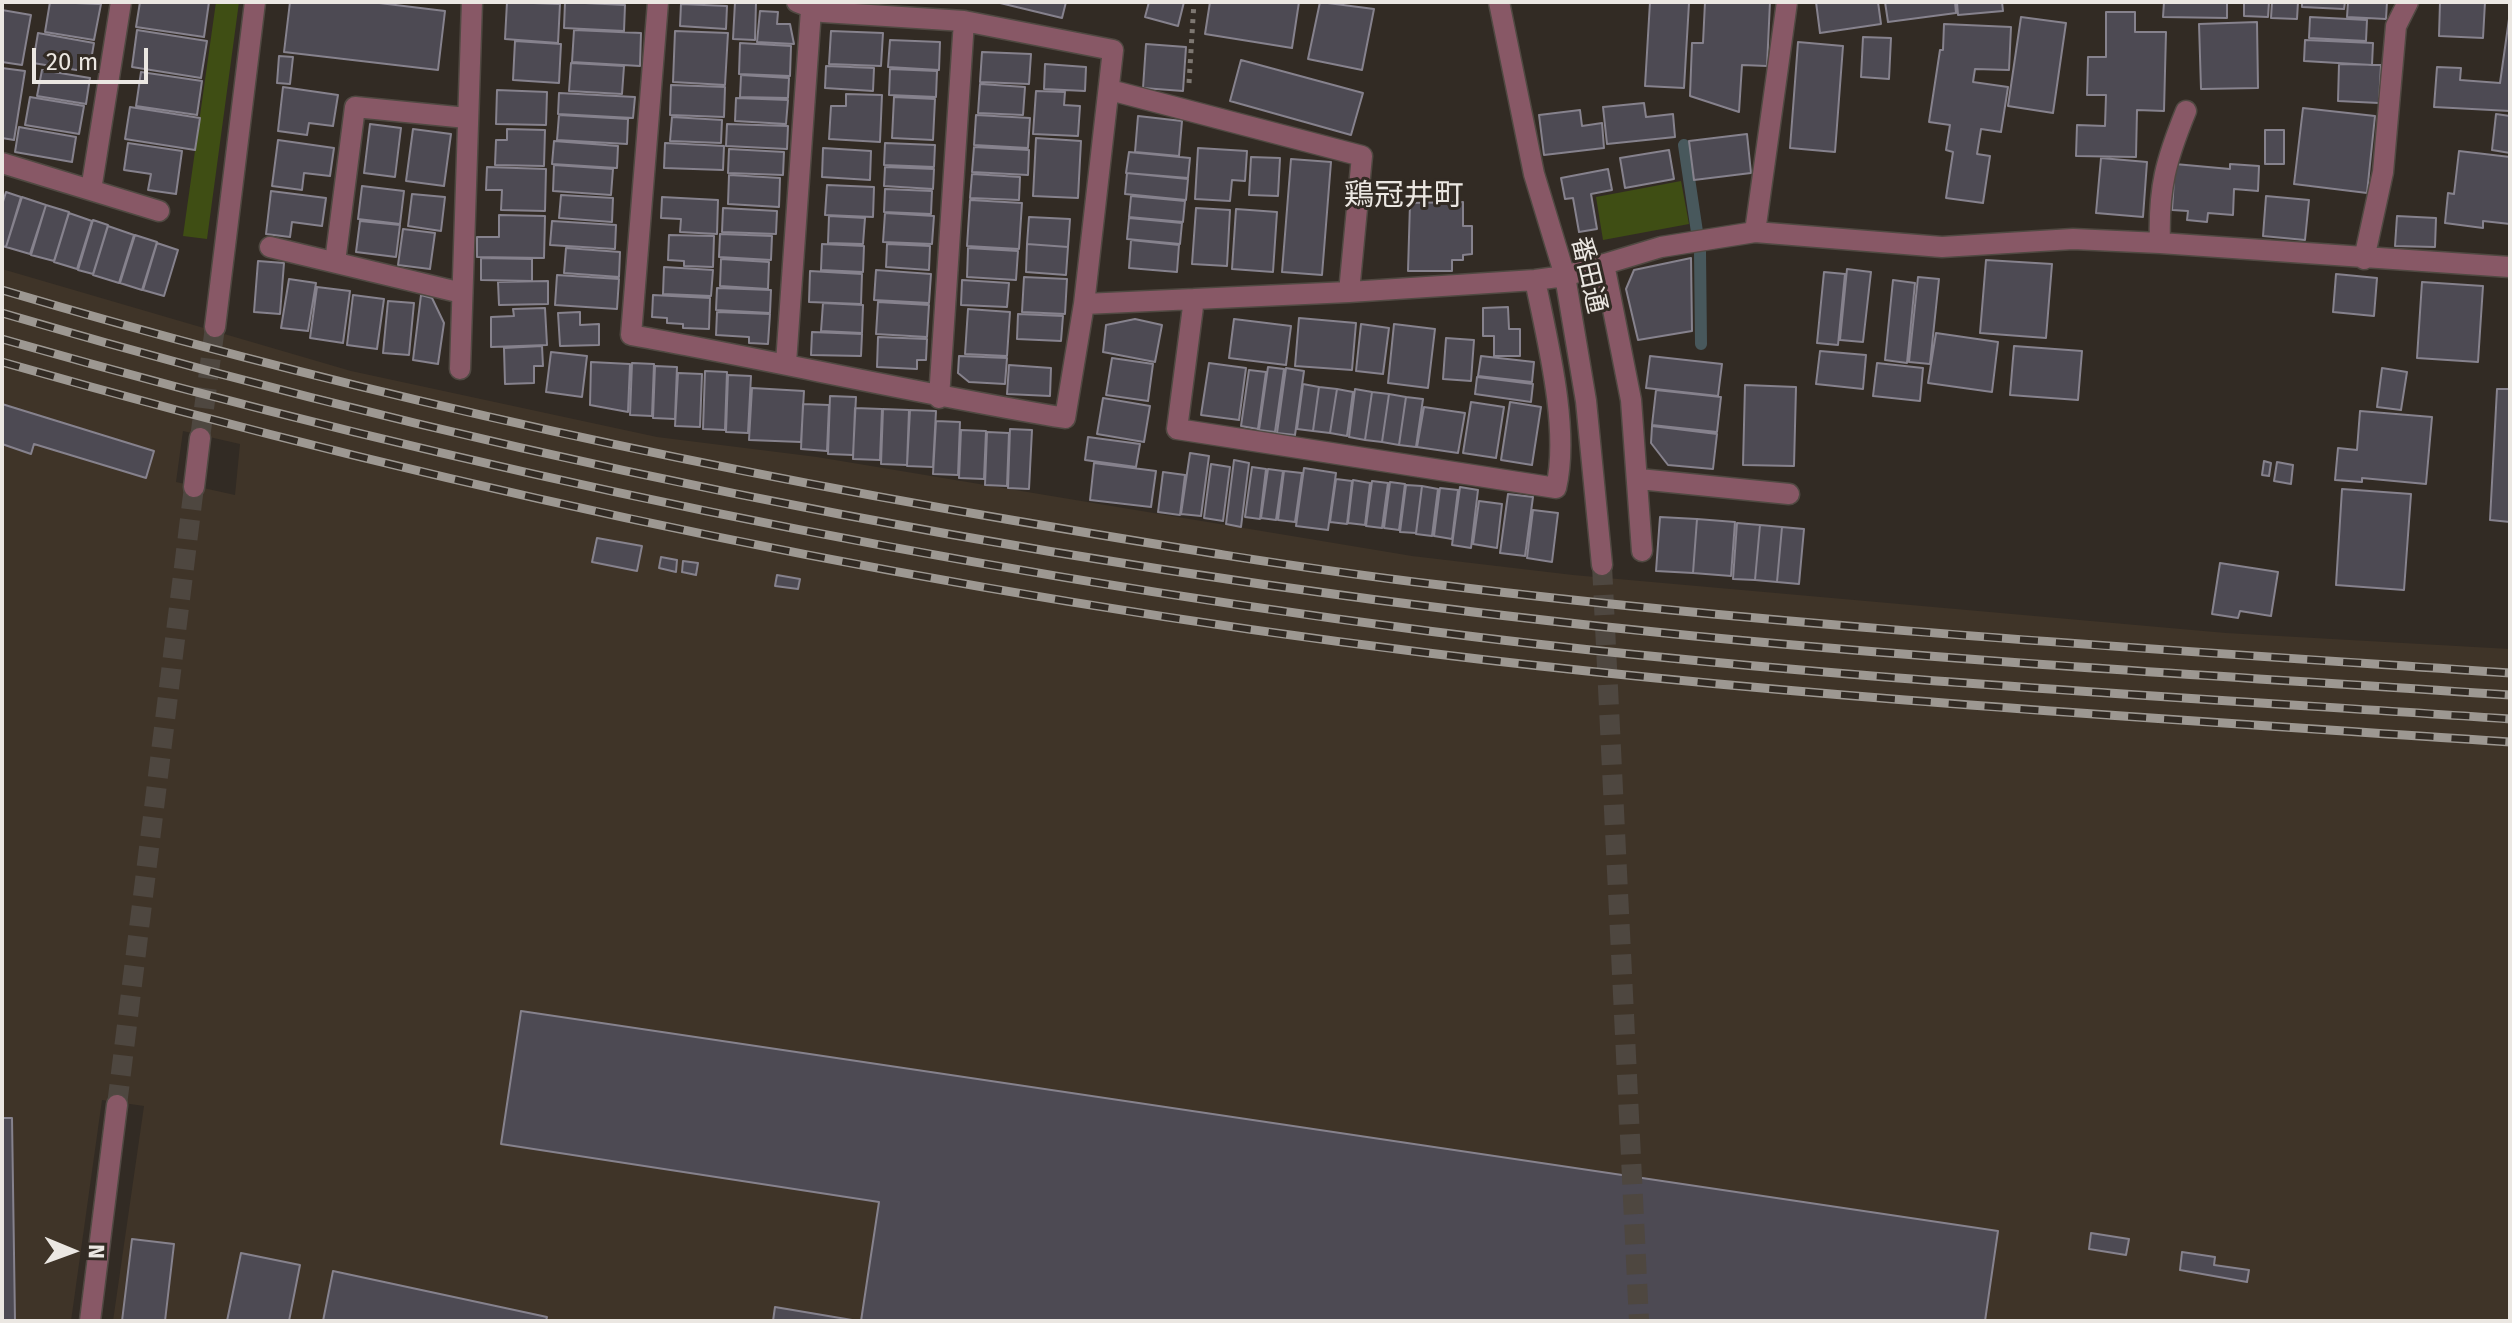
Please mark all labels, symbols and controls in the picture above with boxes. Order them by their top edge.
scale bar [36,32,152,82]
text: 20 m [46,48,98,76]
district label: 鶏冠井町 [1344,179,1464,215]
street label: 番田通 [1564,233,1612,317]
north arrow [32,1211,112,1291]
text: N [83,1244,110,1259]

